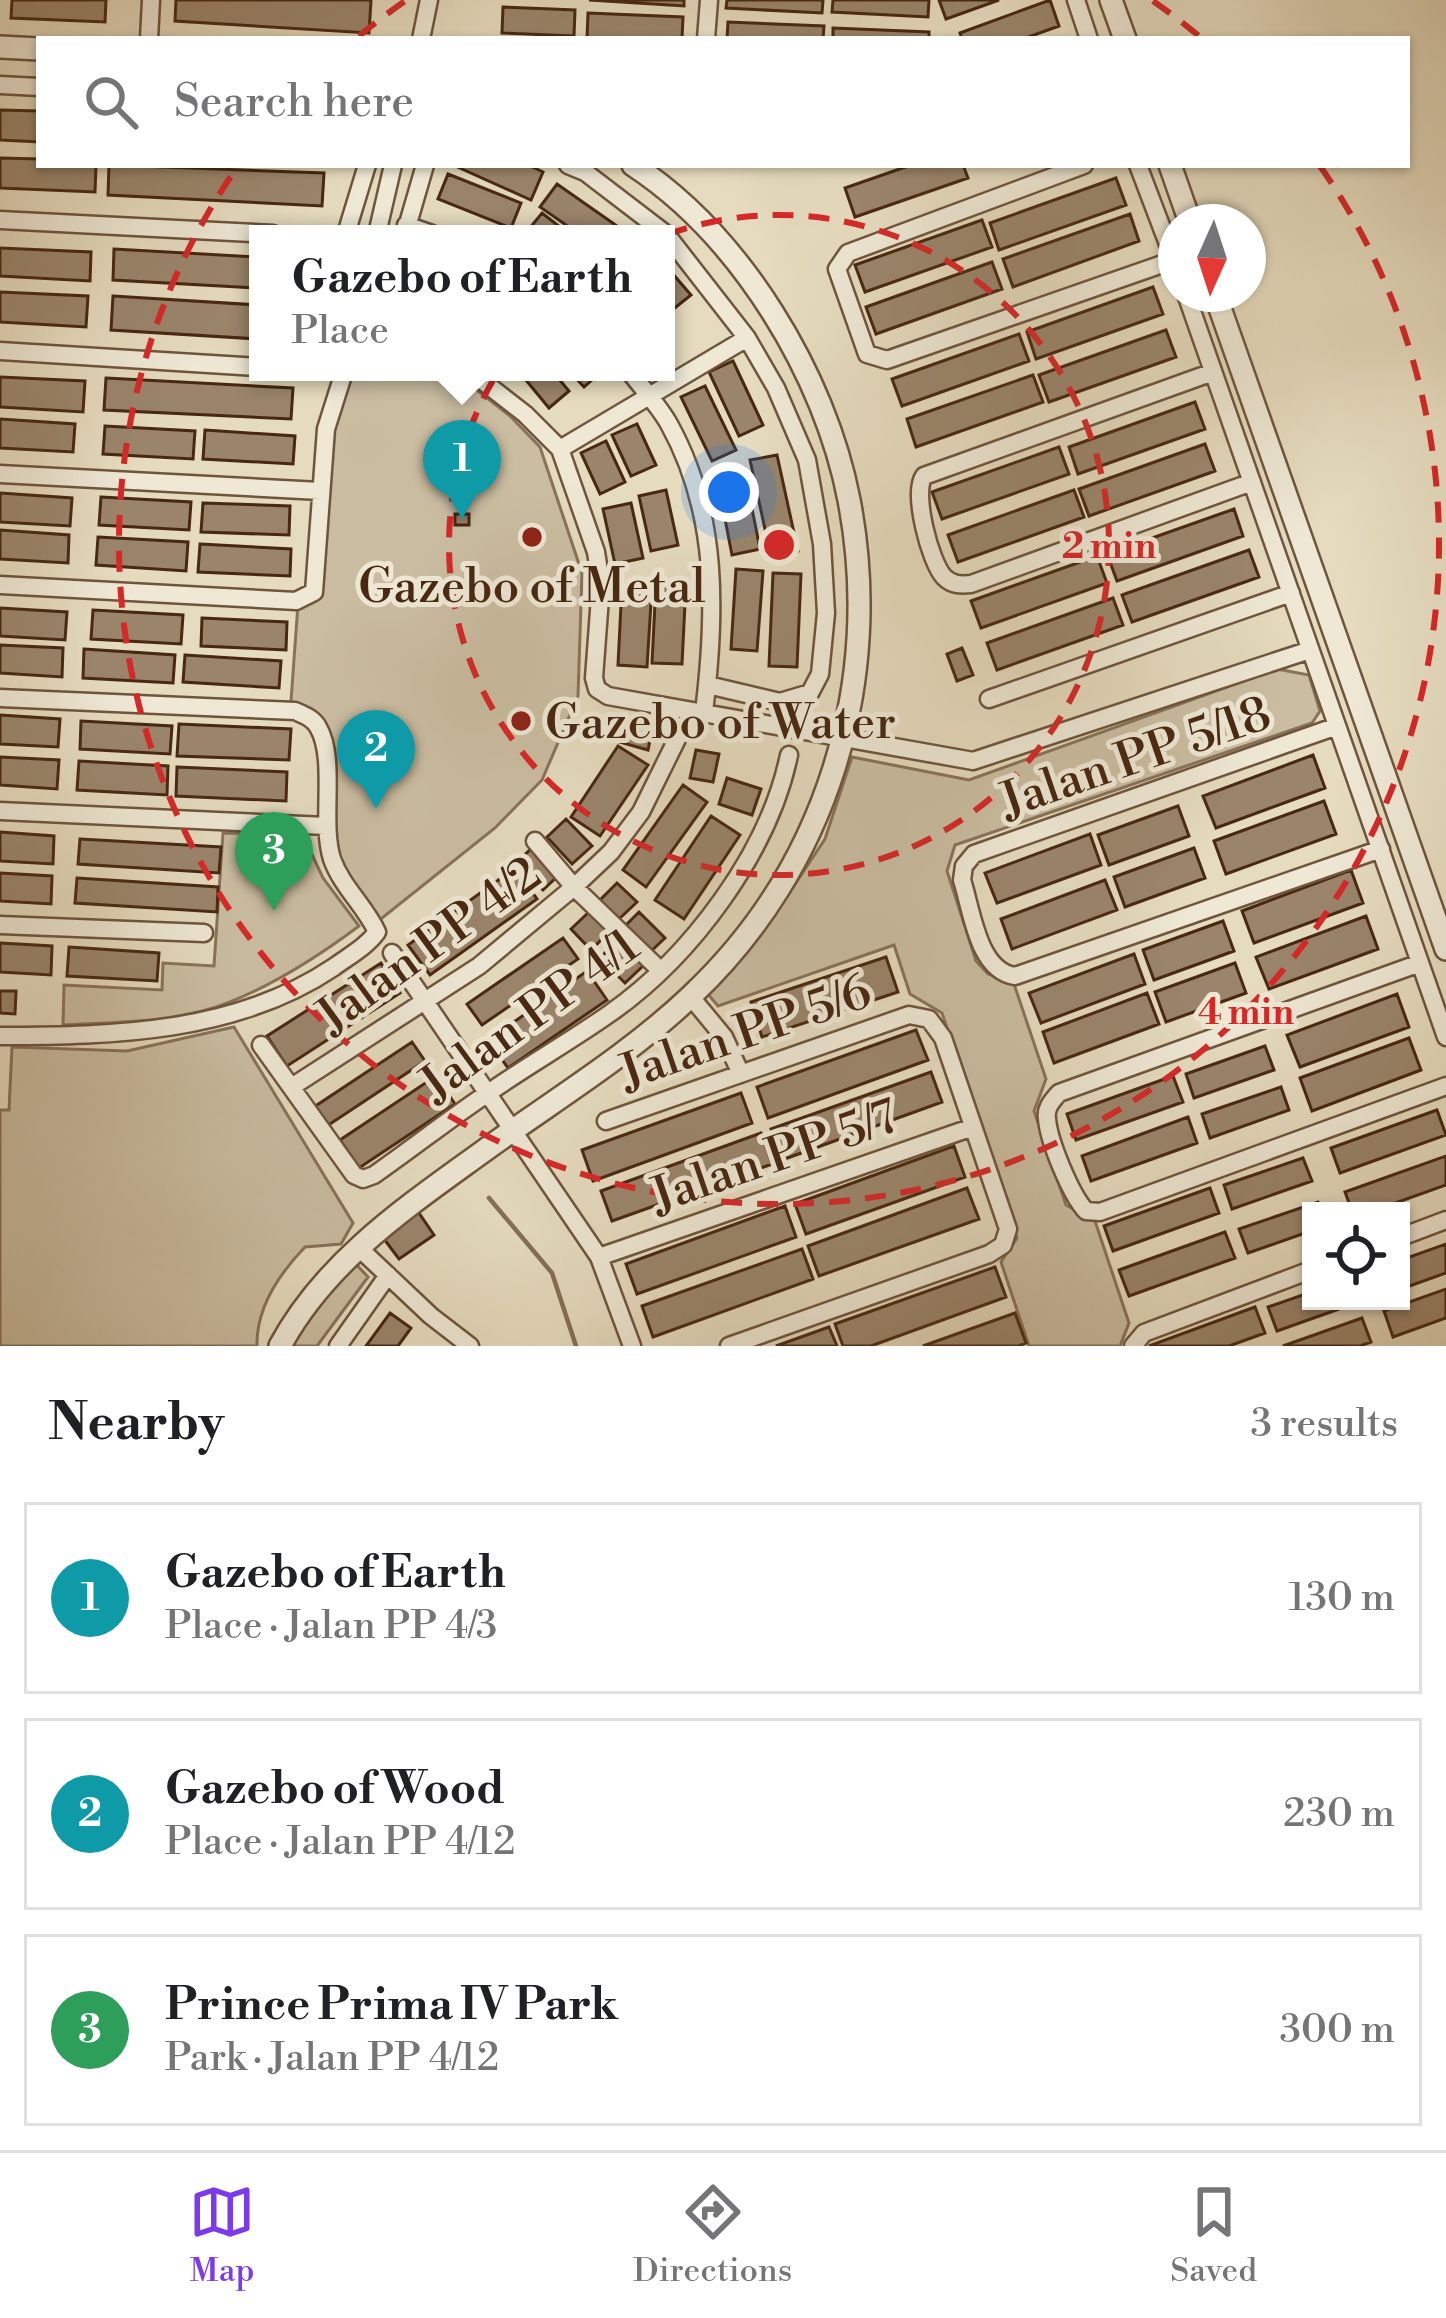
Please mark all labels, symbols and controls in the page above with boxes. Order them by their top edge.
search box [36,36,1410,168]
icon: search [78,69,144,135]
text: Search here [174,74,414,131]
north arrow [1158,204,1266,312]
popup [249,225,675,381]
text: Gazebo of Earth [292,250,632,307]
text: Place [292,307,389,356]
pin: 1 [423,420,501,519]
your location [699,462,759,522]
marker: Gazebo of Metal [519,524,545,550]
centre of rings [758,524,800,566]
text: 2 min [1062,525,1156,570]
place label: Gazebo of Metal [358,558,706,618]
street label: Jalan PP 5/18 [991,685,1279,834]
place label: Gazebo of Water [545,694,896,754]
marker: Gazebo of Water [508,708,534,734]
pin: 2 [337,710,415,809]
pin: 3 [235,812,313,911]
street label: Jalan PP 4/2 [304,845,553,1049]
street label: Jalan PP 4/1 [408,917,652,1117]
street label: Jalan PP 5/6 [611,963,880,1105]
text: 4 min [1198,991,1294,1036]
street label: Jalan PP 5/7 [642,1088,906,1229]
map controls [1302,1202,1410,1310]
button: locate [1302,1202,1410,1310]
text: Nearby [48,1392,224,1456]
text: 3 results [1250,1400,1398,1449]
text: Gazebo of Earth [165,1545,506,1602]
text: 1 [81,1574,99,1623]
text: 130 m [1289,1574,1395,1623]
text: Place · Jalan PP 4/3 [165,1602,497,1651]
text: Gazebo of Wood [165,1761,505,1818]
text: 2 [78,1790,102,1839]
text: 230 m [1283,1790,1395,1839]
text: Place · Jalan PP 4/12 [165,1818,516,1867]
text: Prince Prima IV Park [165,1977,618,2034]
text: 3 [78,2006,102,2055]
text: 300 m [1280,2006,1395,2055]
text: Park · Jalan PP 4/12 [165,2034,499,2083]
tab: Map [189,2179,255,2292]
tab: Directions [633,2179,792,2292]
tab: Saved [1170,2179,1257,2292]

